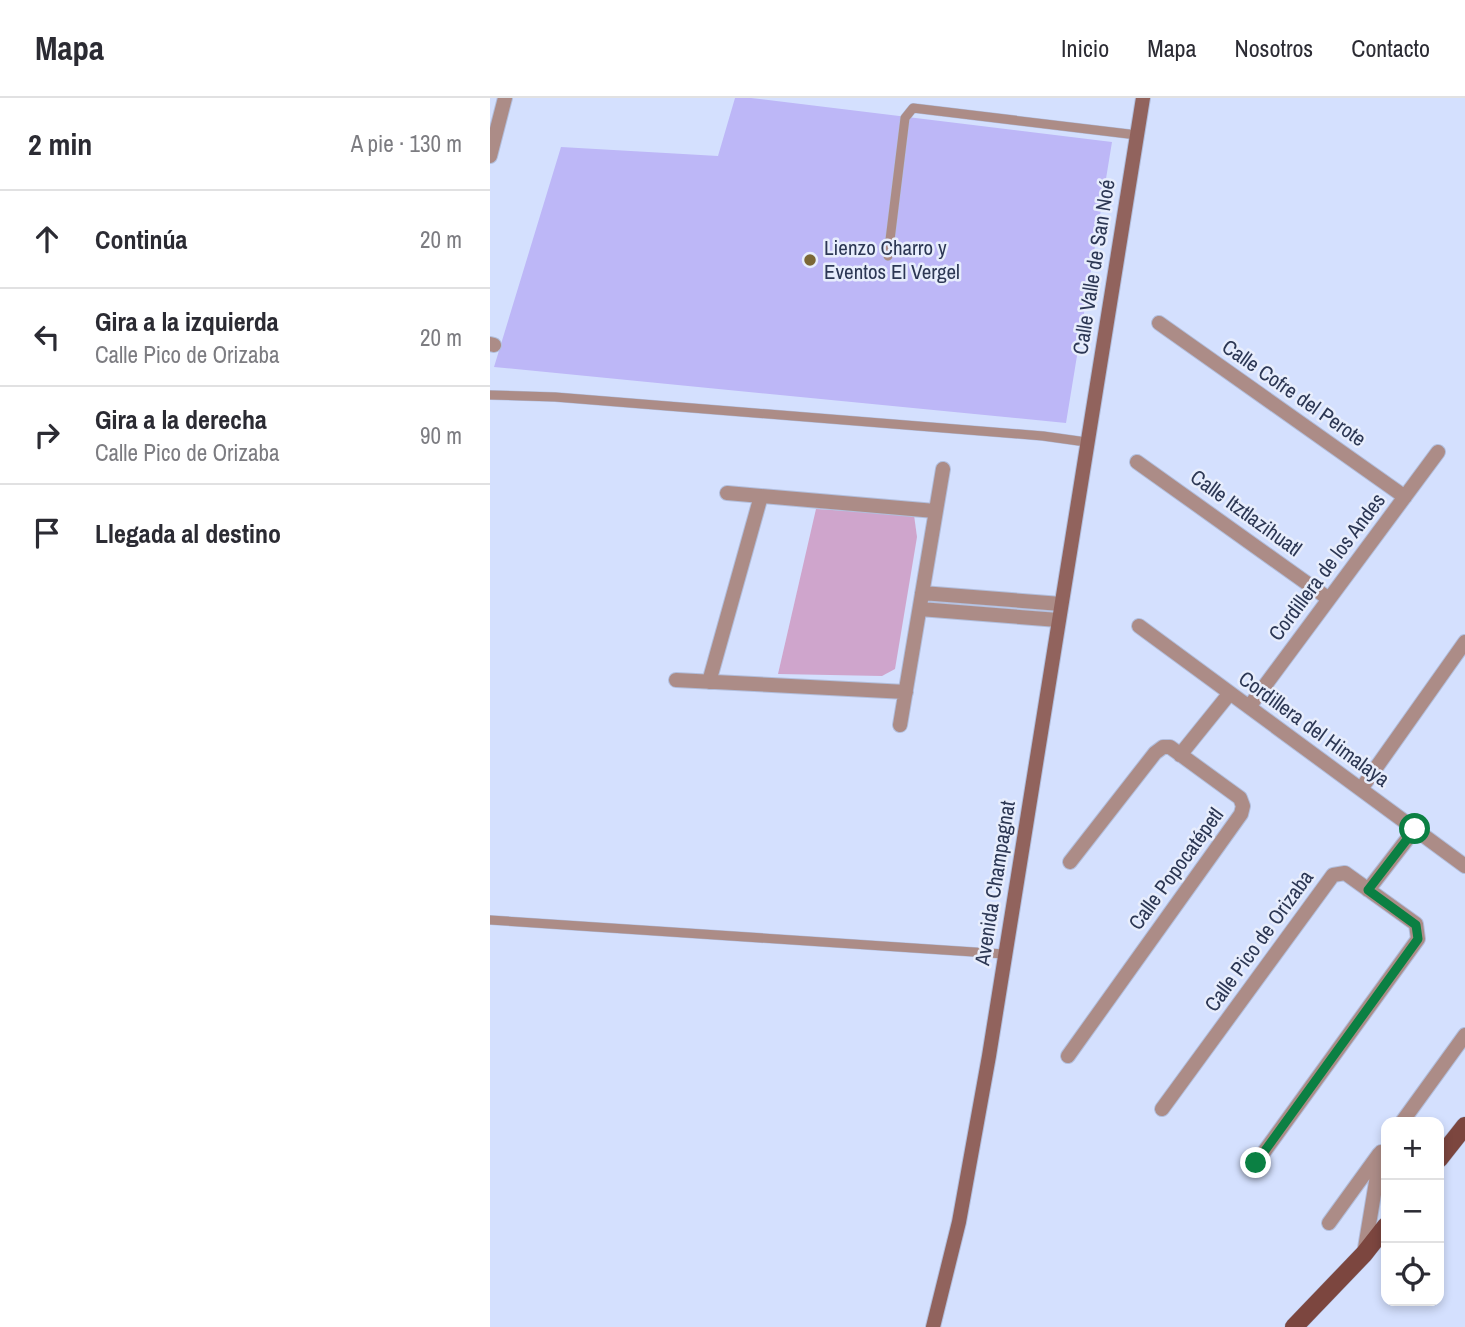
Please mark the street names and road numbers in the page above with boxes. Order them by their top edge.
street label: Calle Valle de San Noé [1065,177,1122,356]
street label: Calle Cofre del Perote [1217,332,1372,453]
street label: Calle Itztlazihuatl [1185,462,1308,563]
street label: Cordillera de los Andes [1261,487,1392,647]
street label: Cordillera del Himalaya [1233,664,1396,793]
street label: Avenida Champagnat [967,798,1022,968]
street label: Calle Popocatépetl [1121,802,1230,936]
street label: Calle Pico de Orizaba [1197,864,1320,1017]

